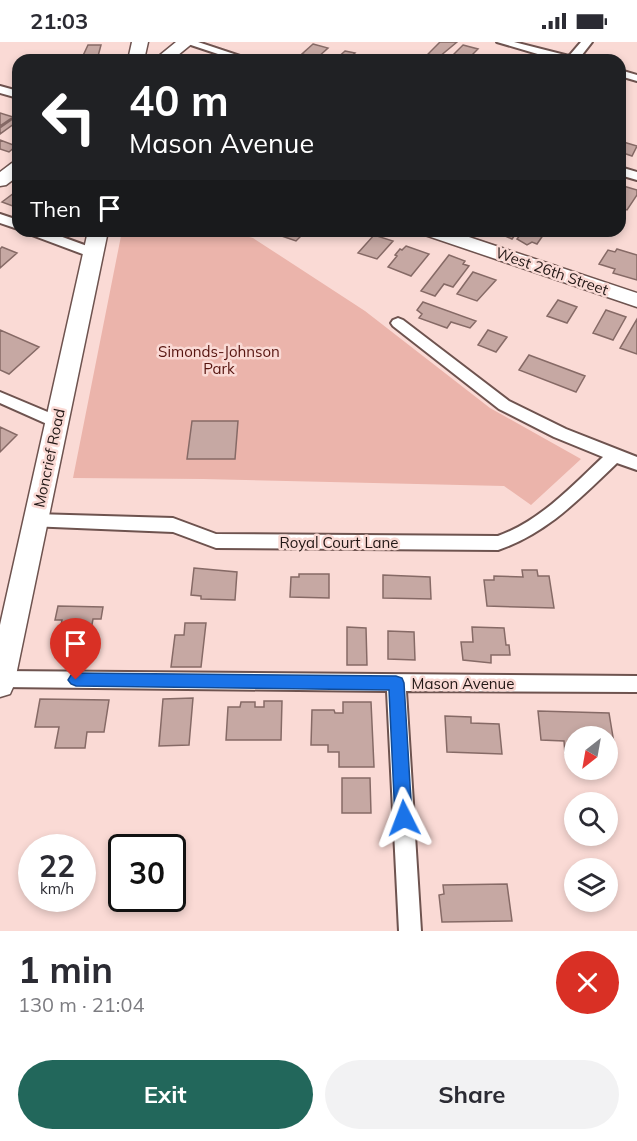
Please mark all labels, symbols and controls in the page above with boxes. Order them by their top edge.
text: 21:03 [30,7,88,35]
text: 40 m [129,74,229,127]
icon: left [30,78,108,156]
text: Mason Avenue [129,126,314,160]
icon: arrive [93,192,126,225]
text: Then [30,195,81,223]
street label: West 26th Street [493,243,611,299]
park label: Simonds-Johnson Park [158,342,280,378]
street label: Moncrief Road [29,407,69,509]
street label: Royal Court Lane [279,533,399,552]
pin [50,618,101,680]
icon: arrive [59,627,92,660]
street label: Mason Avenue [412,674,514,693]
north arrow [564,726,618,780]
map controls [564,726,618,912]
position arrow [372,786,436,850]
button: search [564,792,618,846]
speed limit sign: 30 [108,834,186,912]
text: 22 [39,847,75,885]
button: layers [564,858,618,912]
text: km/h [40,879,74,898]
text: 1 min [18,947,113,992]
button: close [556,951,619,1014]
text: 130 m · 21:04 [18,992,144,1017]
button: Exit [18,1060,313,1129]
button: Share [325,1060,619,1129]

